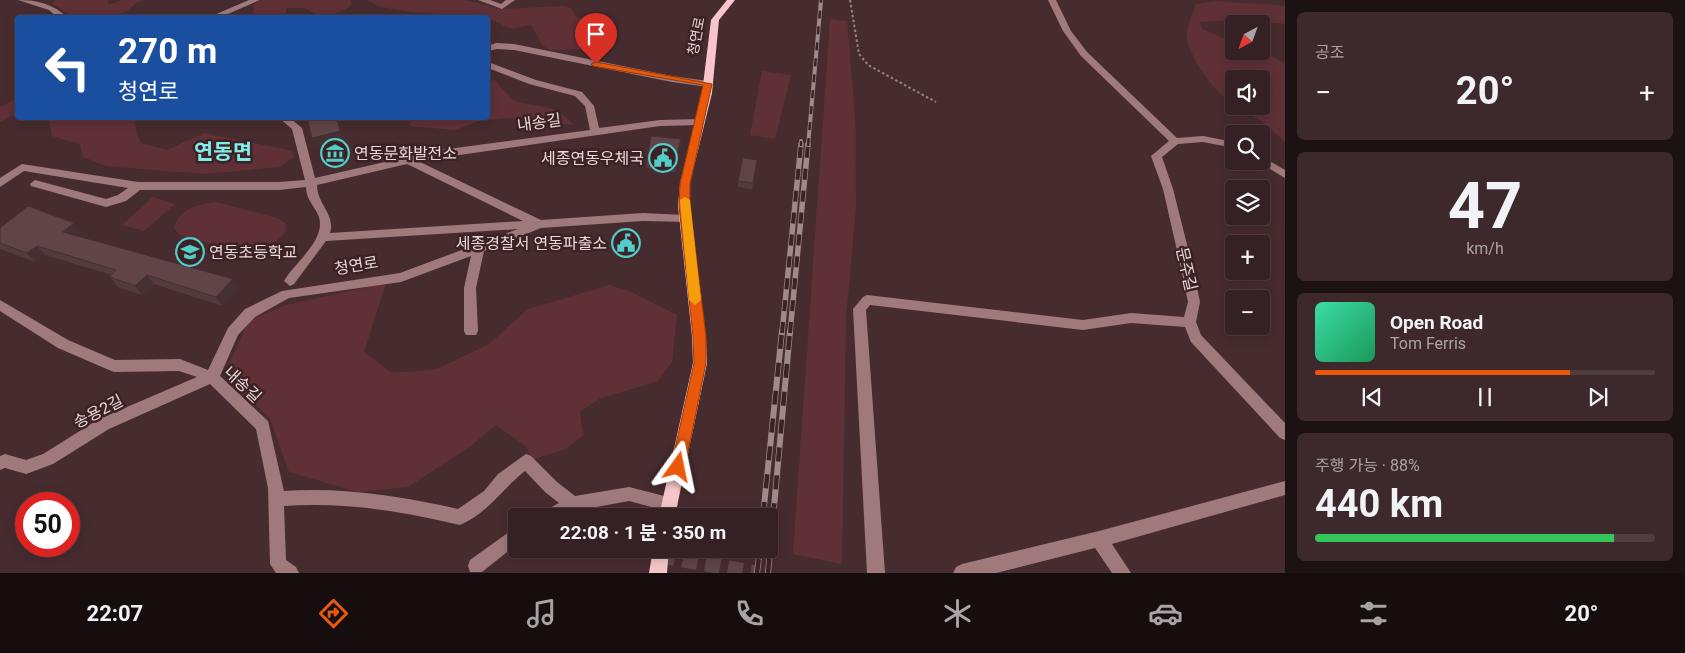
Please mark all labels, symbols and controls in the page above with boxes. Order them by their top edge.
pin [575,13,617,64]
street label: 청연로 [684,15,708,56]
north arrow [1225,15,1270,60]
map controls [1225,15,1270,335]
icon: arrive [582,20,610,48]
text: 270 m [118,31,217,72]
icon: left [35,35,100,100]
text: 공조 [1315,43,1344,62]
text: 20° [1456,69,1514,113]
button: sound [1225,70,1270,115]
text: − [1315,76,1331,109]
text: + [1639,76,1655,109]
text: 청연로 [118,79,179,104]
street label: 내송길 [516,110,562,135]
button: search [1225,125,1270,170]
museum icon: 연동문화발전소 [320,138,350,168]
district label: 연동면 [194,140,252,164]
public building icon: 세종연동우체국 [648,143,678,173]
place label: 연동문화발전소 [354,144,457,163]
place label: 세종연동우체국 [541,149,644,168]
text: 47 [1448,168,1522,244]
button: layers [1225,180,1270,225]
public building icon: 세종경찰서 연동파출소 [611,228,641,258]
place label: 세종경찰서 연동파출소 [456,234,607,253]
button: + [1225,235,1270,280]
school or university icon: 연동초등학교 [175,237,205,267]
text: km/h [1466,239,1504,258]
place label: 연동초등학교 [209,243,297,262]
street label: 문주길 [1172,245,1201,293]
street label: 청연로 [333,253,380,278]
button: − [1225,290,1270,335]
text: Open Road [1390,311,1483,334]
text: Tom Ferris [1390,334,1466,353]
street label: 내송길 [220,362,265,406]
icon: previous [1358,383,1386,411]
icon: pause [1471,383,1499,411]
icon: next [1584,383,1612,411]
street label: 송용2길 [70,391,126,432]
position arrow [651,440,703,492]
text: 주행 가능 · 88% [1315,456,1420,475]
text: 440 km [1315,482,1443,526]
speed limit sign: 50 [15,492,80,557]
text: 22:08 · 1 분 · 350 m [560,521,726,544]
icon: directions [316,596,351,631]
icon: music [524,596,559,631]
icon: phone [732,596,767,631]
icon: climate [940,596,975,631]
icon: car [1148,596,1183,631]
icon: filters [1356,596,1391,631]
text: 22:07 [87,601,143,626]
text: 20° [1565,601,1598,626]

